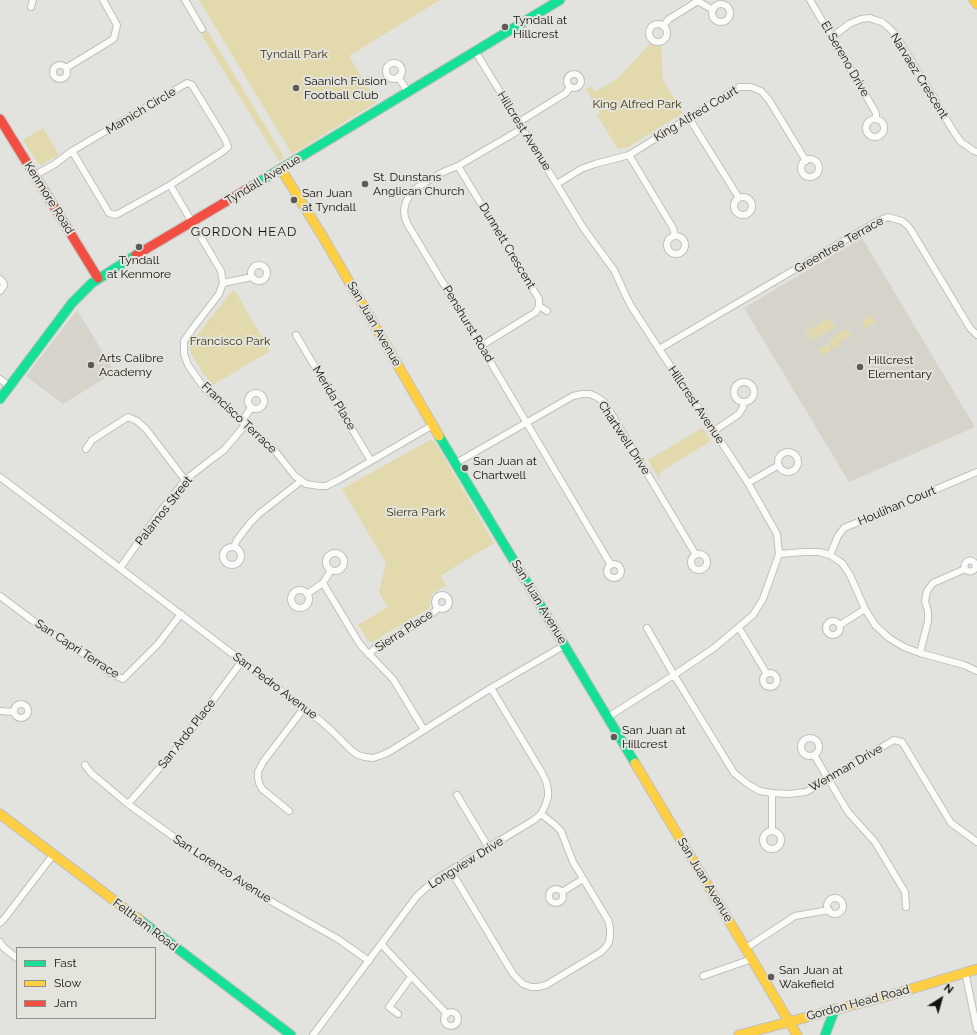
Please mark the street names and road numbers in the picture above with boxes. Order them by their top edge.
street label: El Sereno Drive [818,19,872,99]
street label: Narvaez Crescent [887,31,951,121]
street label: King Alfred Court [651,83,741,145]
street label: Mamich Circle [103,84,179,138]
street label: Hillcrest Avenue [494,89,554,173]
street label: Tyndall Avenue [223,152,303,208]
street label: Kenmore Road [21,159,77,237]
street label: Dunnett Crescent [476,201,538,291]
street label: Greentree Terrace [792,214,886,276]
street label: San Juan Avenue [344,279,404,369]
street label: Penshurst Road [439,283,497,365]
street label: Merida Place [309,363,359,433]
street label: Hillcrest Avenue [665,363,727,447]
street label: Francisco Terrace [198,379,280,457]
street label: Chartwell Drive [595,399,653,477]
street label: Palamos Street [132,473,196,549]
street label: Houlihan Court [856,483,938,529]
street label: San Juan Avenue [508,557,570,647]
street label: Sierra Place [372,607,436,655]
street label: San Capri Terrace [32,616,122,682]
street label: San Pedro Avenue [230,650,320,722]
street label: San Ardo Place [155,696,219,772]
street label: Wenman Drive [807,741,885,795]
street label: San Lorenzo Avenue [170,832,274,906]
street label: Longview Drive [426,834,506,892]
street label: San Juan Avenue [674,835,736,925]
street label: Feltham Road [110,896,180,954]
street label: Gordon Head Road [805,982,911,1024]

